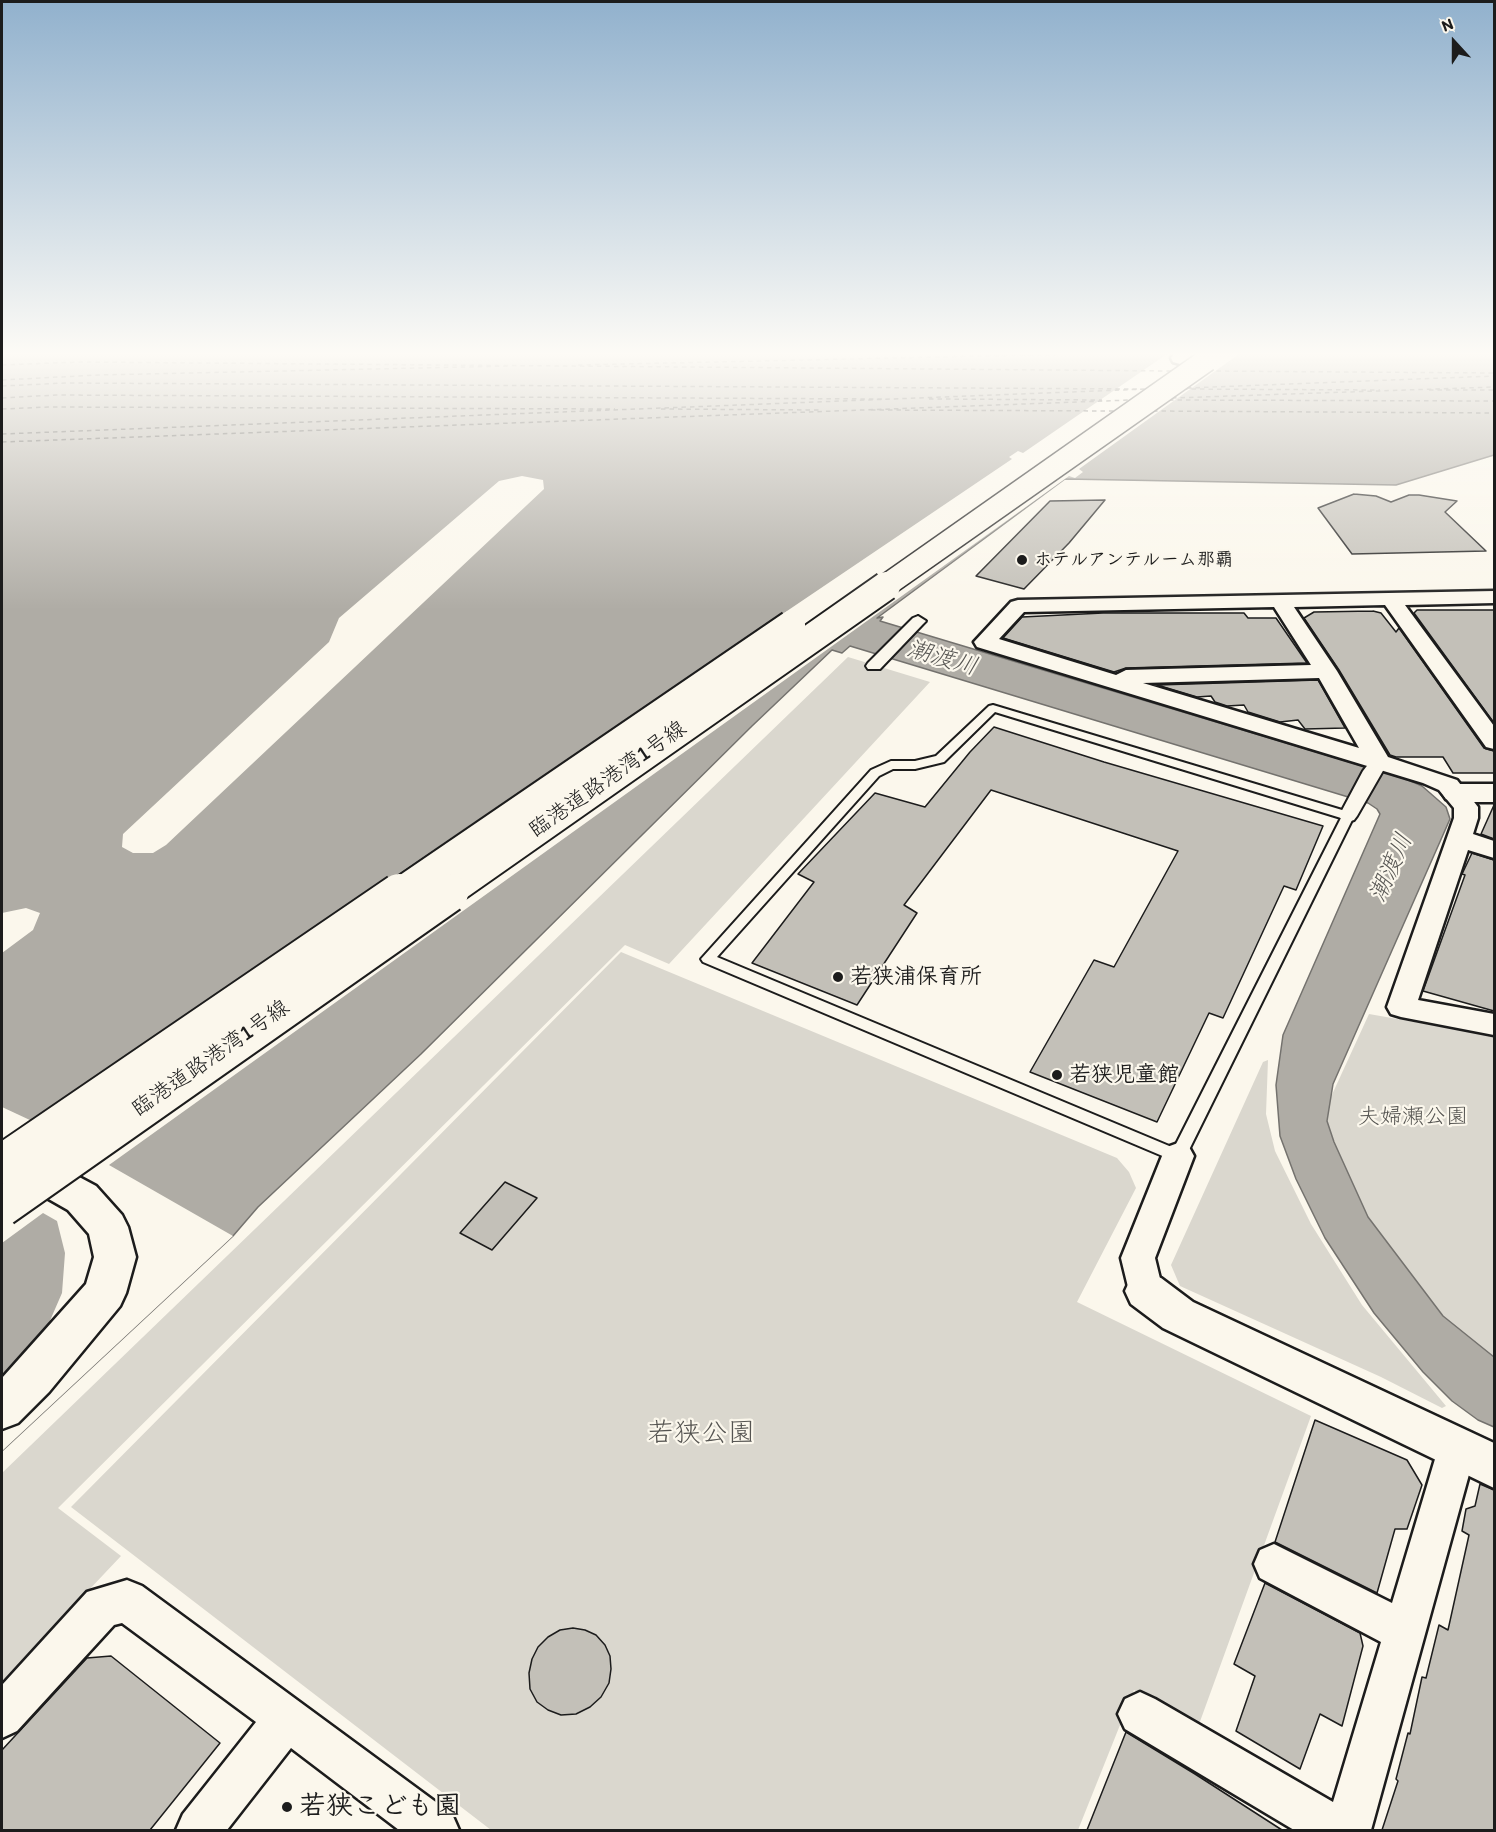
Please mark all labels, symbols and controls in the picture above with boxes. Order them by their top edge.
north arrow [1424,12,1484,72]
text: N [1439,14,1456,36]
place label: ホテルアンテルーム那覇 [1034,549,1233,571]
marker: ホテルアンテルーム那覇 [1015,553,1029,567]
water label: 潮渡川 [903,635,981,683]
street label: 臨港道路港湾1号線 [524,716,692,844]
water label: 潮渡川 [1364,829,1420,907]
place label: 若狭浦保育所 [850,964,982,990]
marker: 若狭浦保育所 [831,970,845,984]
street label: 臨港道路港湾1号線 [127,995,295,1123]
place label: 若狭児童館 [1069,1062,1179,1088]
marker: 若狭児童館 [1050,1068,1064,1082]
park label: 夫婦瀬公園 [1358,1104,1468,1130]
park label: 若狭公園 [647,1418,755,1450]
place label: 若狭こども園 [299,1791,461,1823]
marker: 若狭こども園 [280,1800,294,1814]

